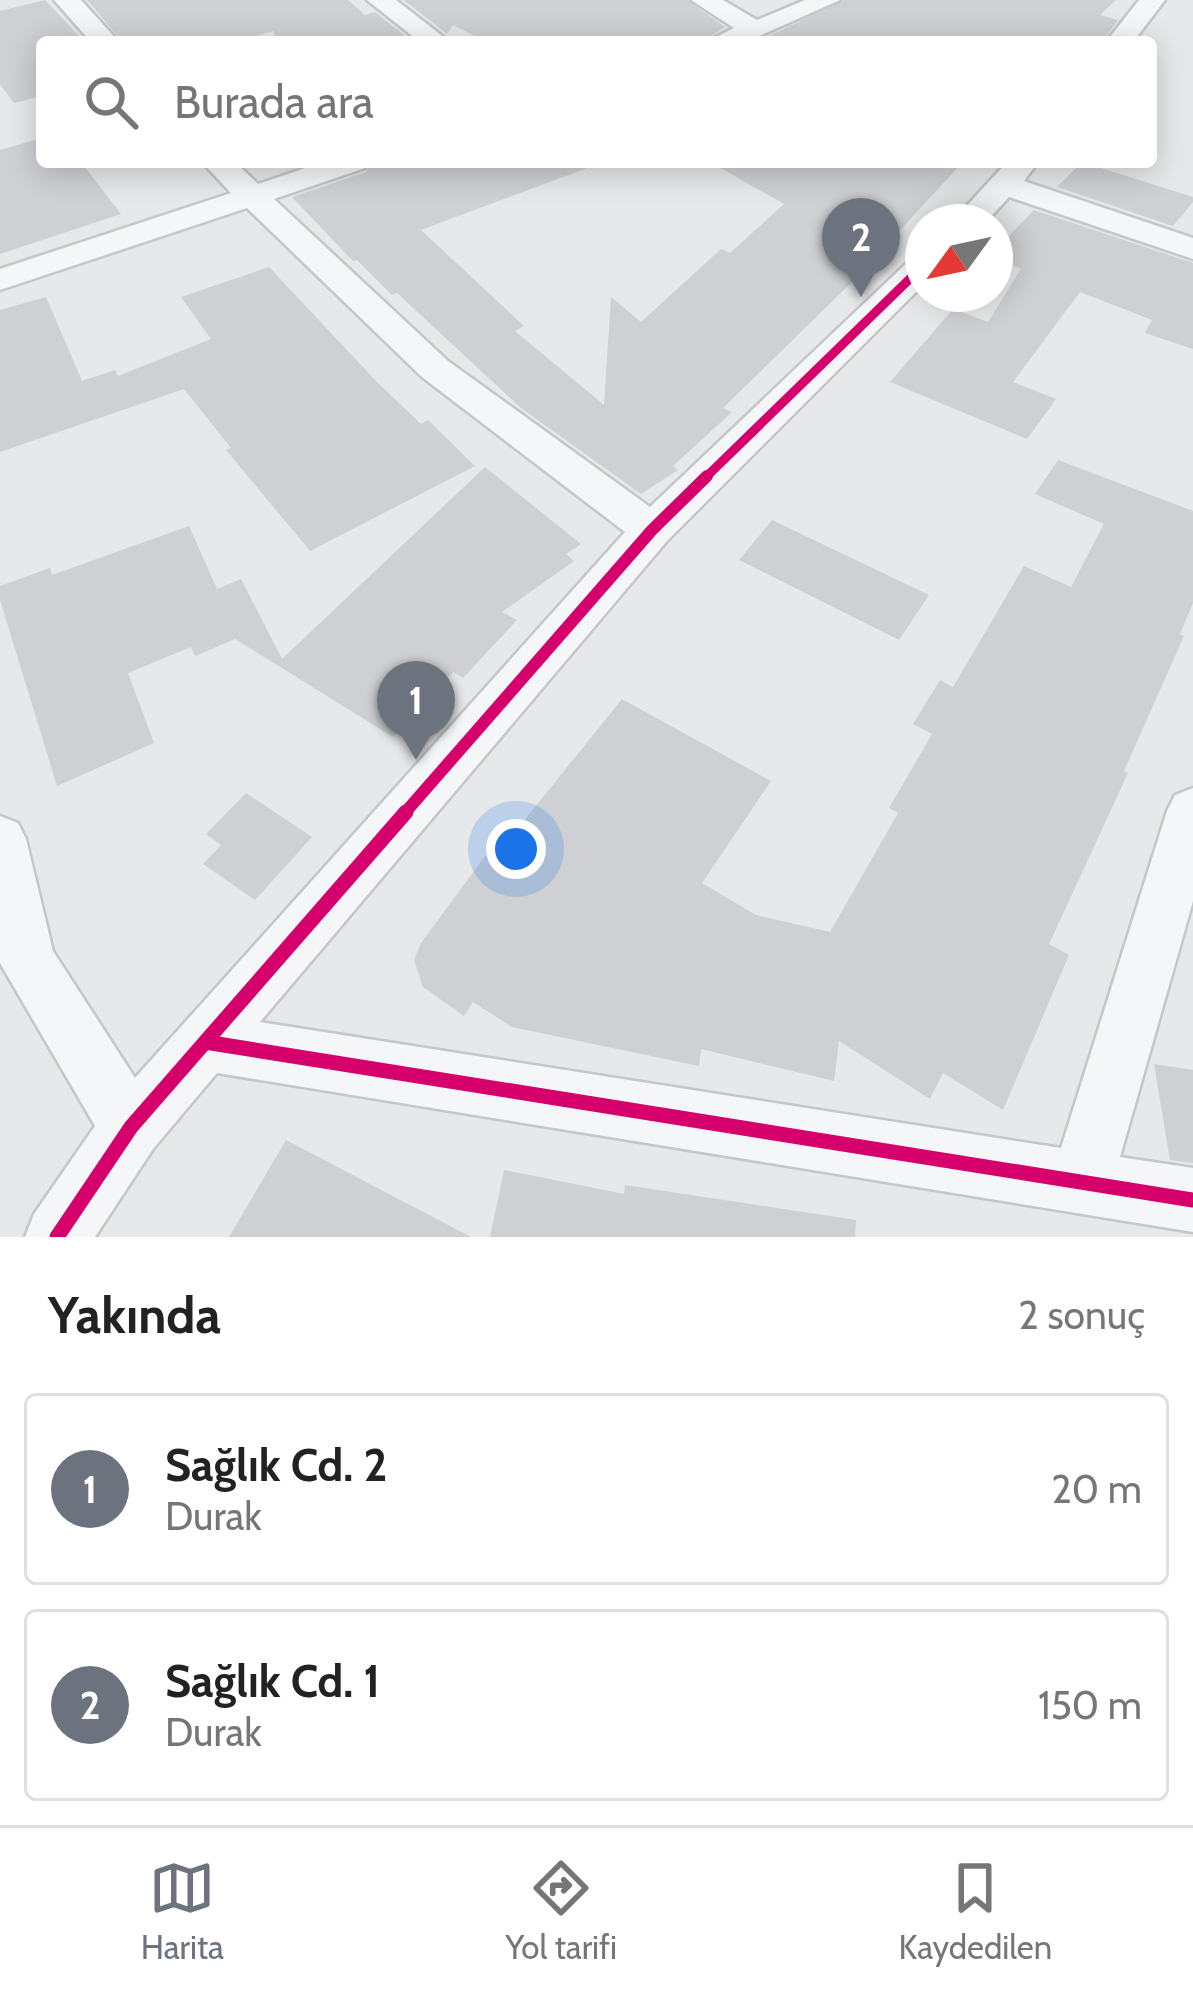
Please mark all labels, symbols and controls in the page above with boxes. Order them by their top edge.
search box [36,36,1157,168]
icon: search [78,69,144,135]
text: Burada ara [174,75,374,129]
pin: 2 [822,198,900,297]
north arrow [905,204,1013,312]
pin: 1 [377,661,455,760]
your location [486,819,546,879]
text: Yakında [48,1284,221,1346]
text: 2 sonuç [1018,1291,1145,1339]
text: Sağlık Cd. 2 [165,1438,387,1492]
text: 1 [83,1465,97,1513]
text: 20 m [1051,1465,1142,1513]
text: Durak [165,1492,262,1540]
text: Sağlık Cd. 1 [165,1654,380,1708]
text: 2 [80,1681,100,1729]
text: 150 m [1038,1681,1142,1729]
text: Durak [165,1708,262,1756]
tab: Harita [141,1855,224,1967]
tab: Yol tarifi [505,1855,617,1967]
tab: Kaydedilen [899,1855,1052,1967]

